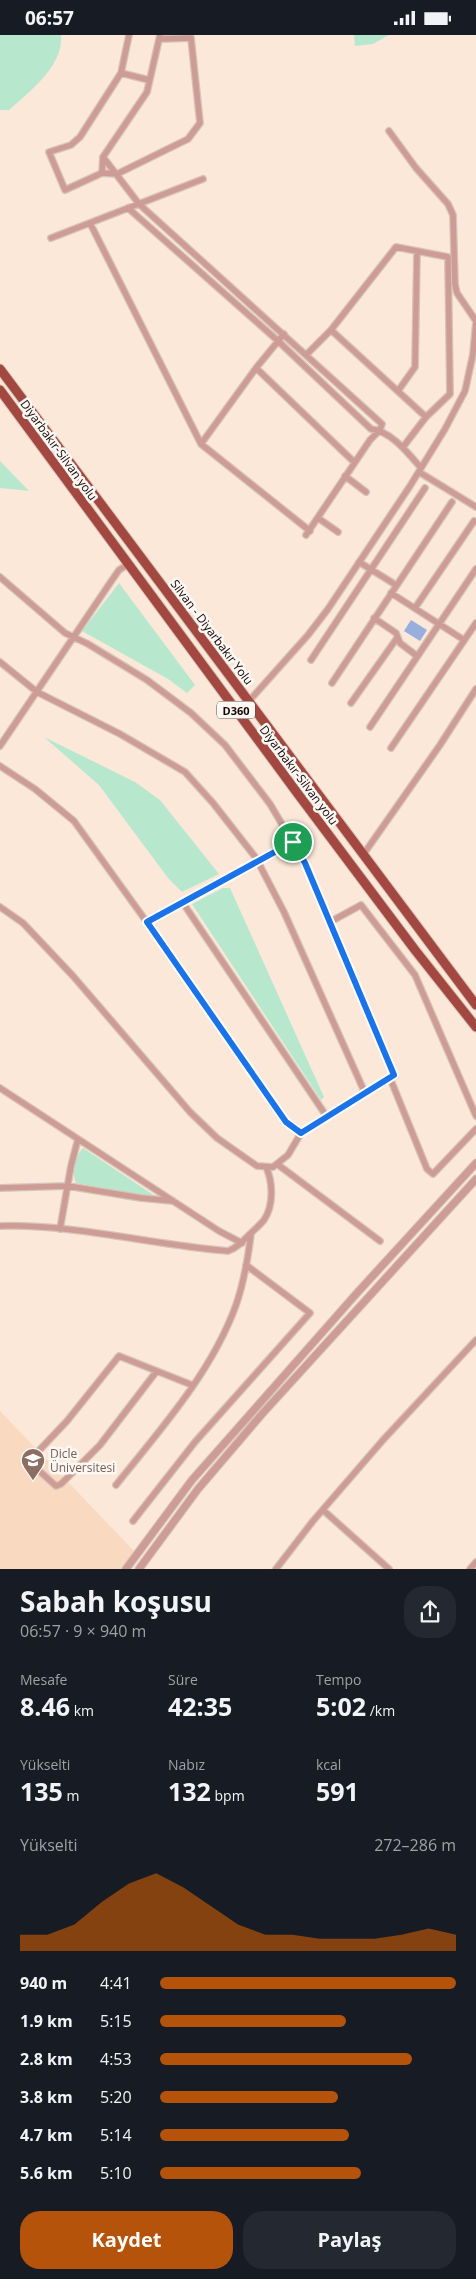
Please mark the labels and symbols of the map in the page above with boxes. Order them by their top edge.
street label: Diyarbakır-Silvan yolu [17,396,101,504]
street label: Silvan - Diyarbakır Yolu [167,576,257,688]
road number: D360 [217,701,255,719]
street label: Diyarbakır-Silvan yolu [256,722,342,828]
pin [272,821,314,863]
place label: Dicle Üniversitesi [50,1445,115,1476]
school or university icon: Dicle Üniversitesi [20,1447,46,1481]

